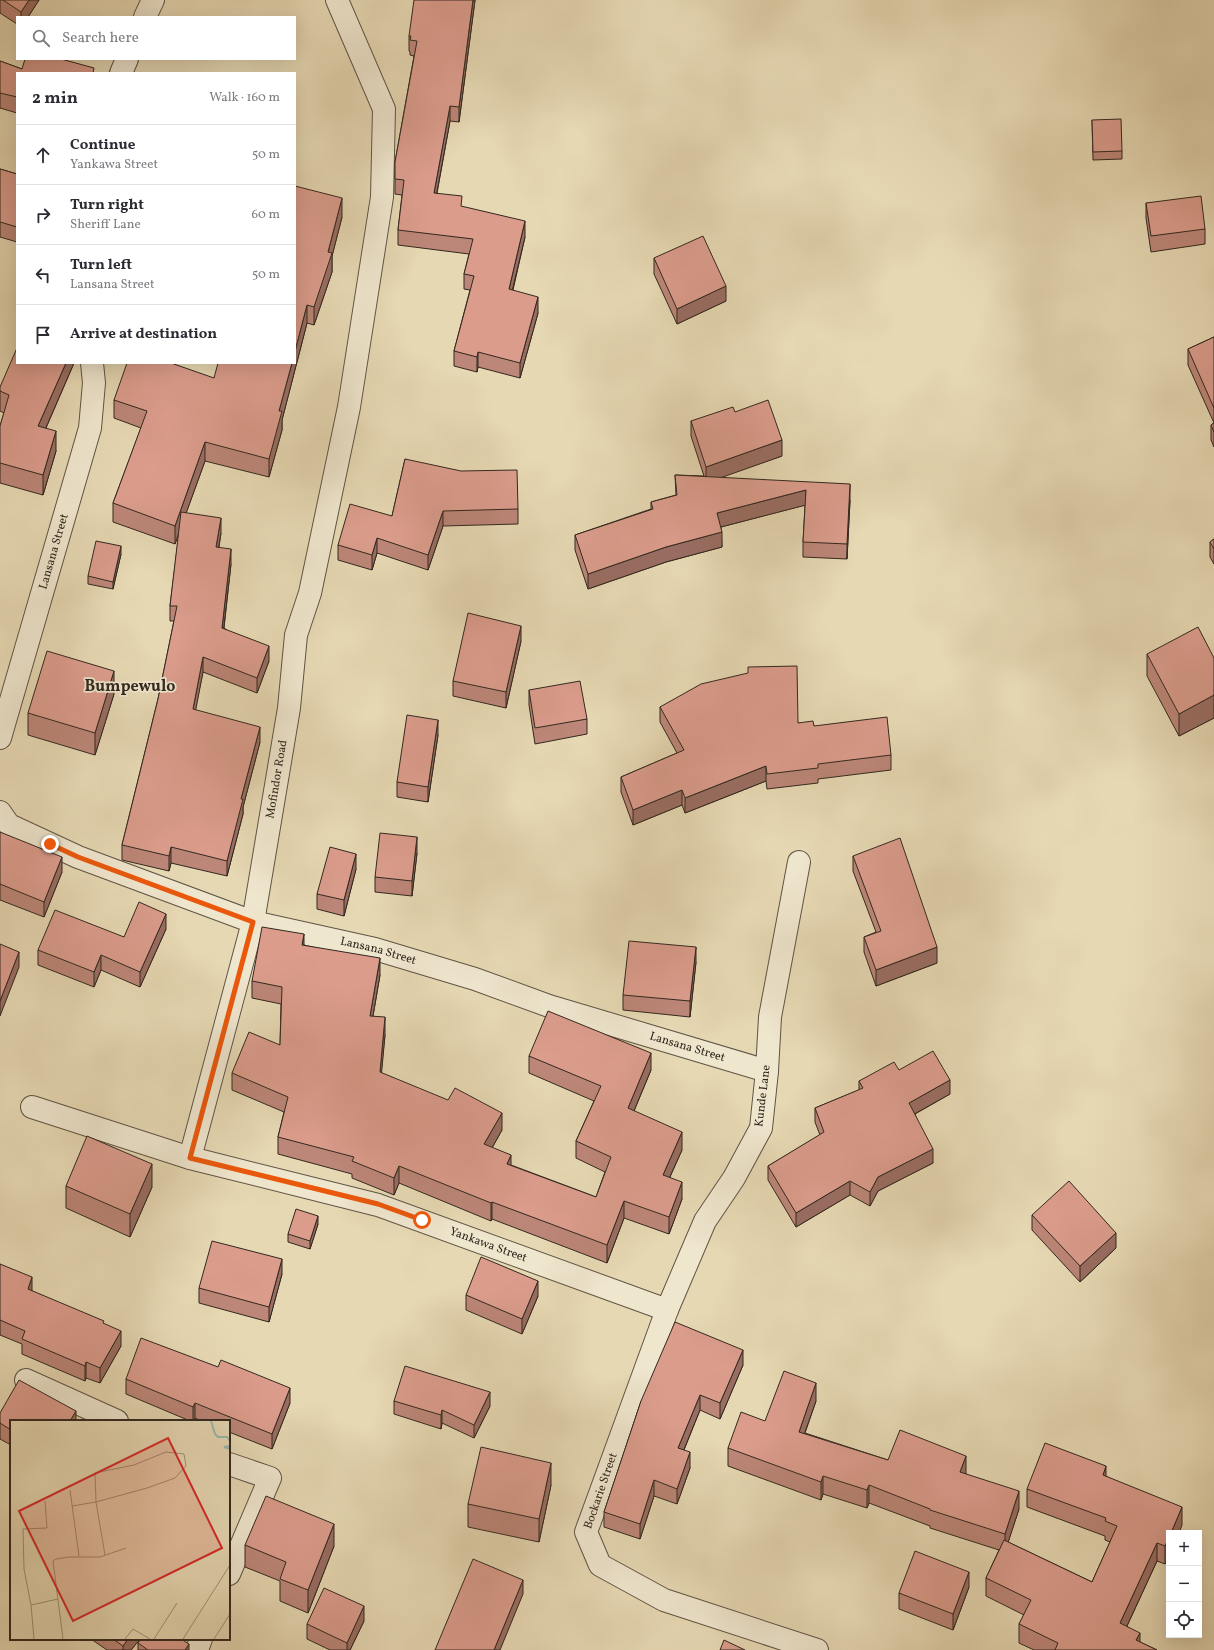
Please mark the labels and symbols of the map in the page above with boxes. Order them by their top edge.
street label: Lansana Street [36,512,73,591]
district label: Bumpewulo [85,676,175,698]
street label: Mofindor Road [263,738,292,820]
route end [41,835,59,853]
street label: Lansana Street [339,934,418,969]
street label: Lansana Street [648,1028,727,1066]
street label: Kunde Lane [751,1064,775,1128]
route start [413,1211,431,1229]
street label: Yankawa Street [447,1224,529,1266]
inset map [10,1420,230,1640]
street label: Bockarie Street [580,1451,622,1531]

